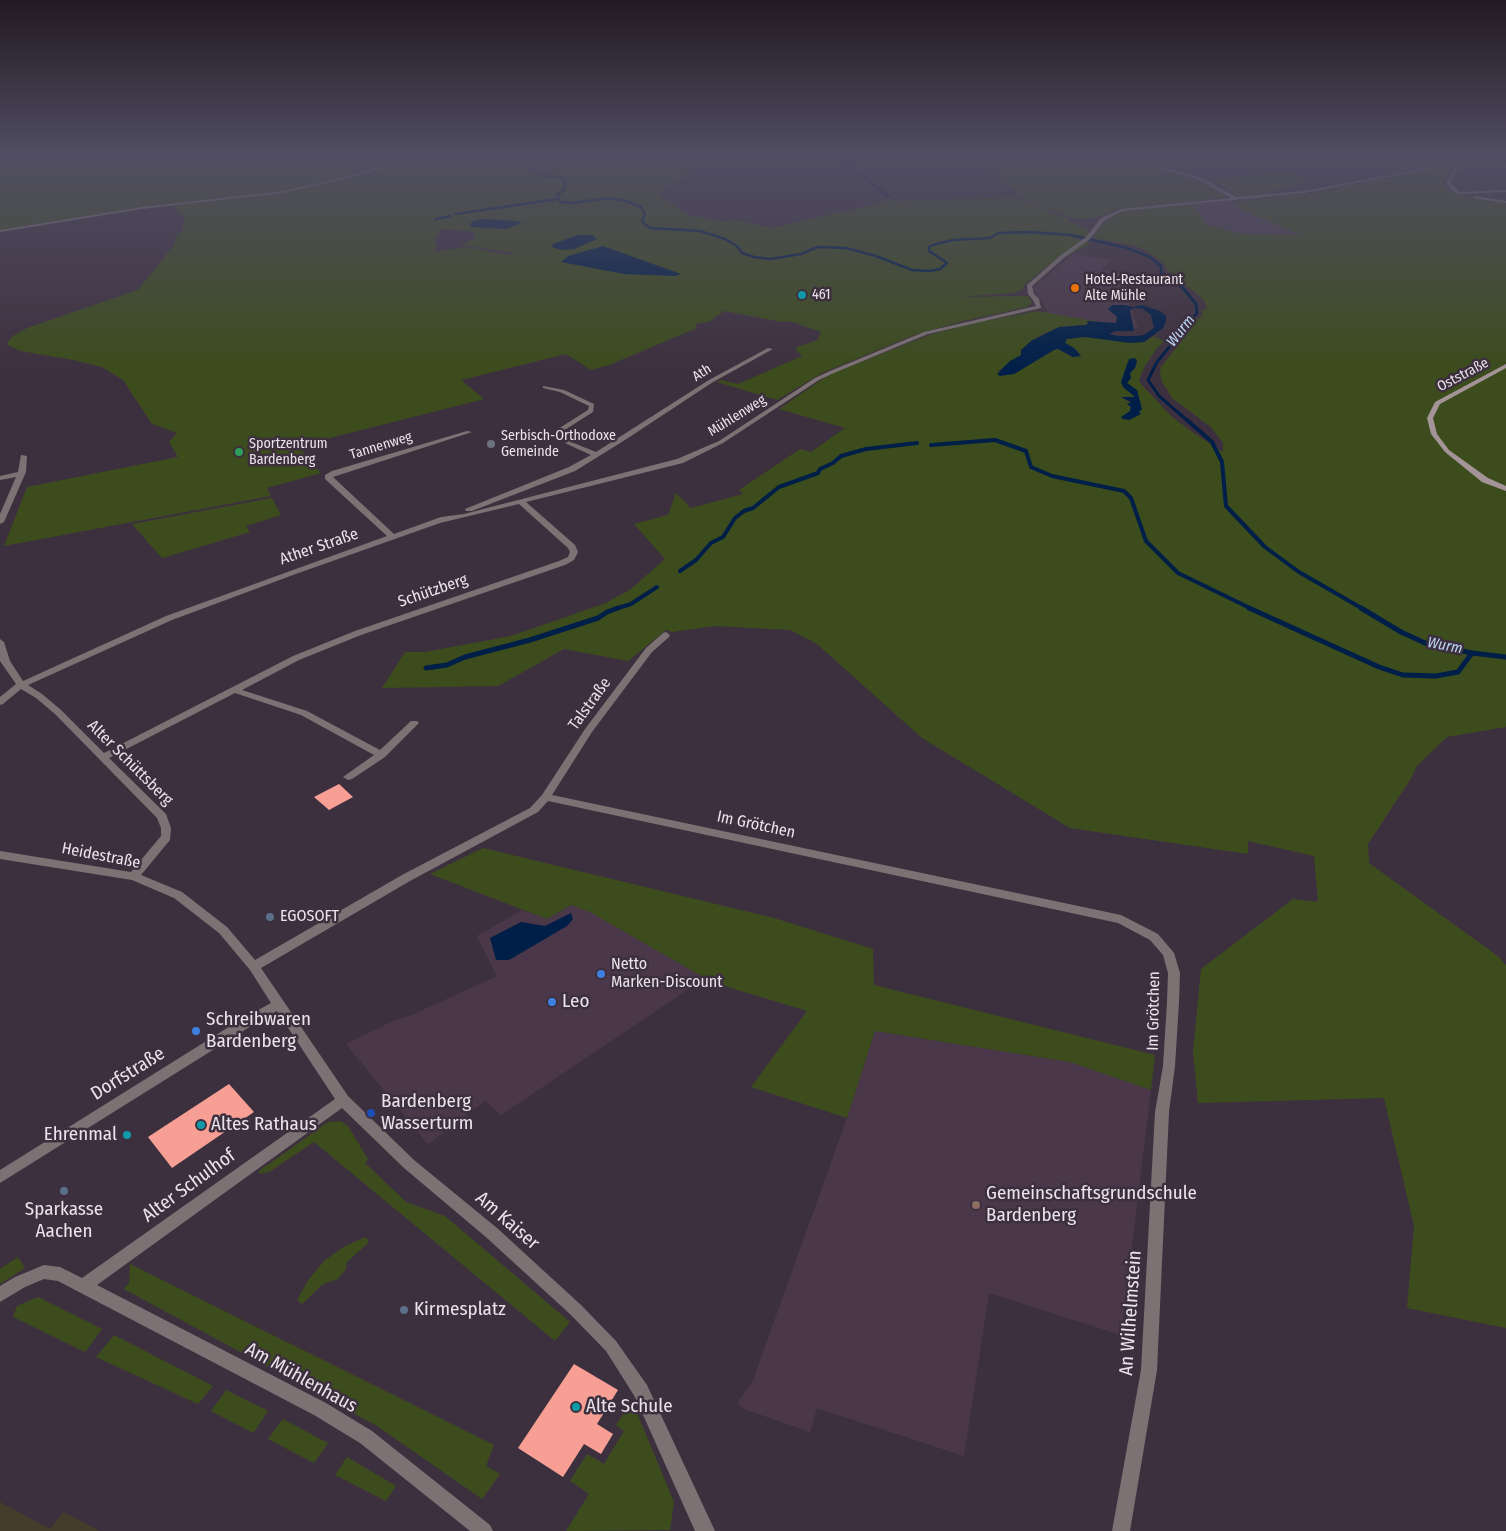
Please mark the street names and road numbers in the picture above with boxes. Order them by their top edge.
street label: Oststraße [1435,355,1491,395]
street label: Ath [689,361,715,385]
street label: Mühlenweg [705,392,769,440]
street label: Tannenweg [348,429,414,463]
street label: Ather Straße [277,525,361,569]
street label: Schützberg [396,570,470,612]
street label: Talstraße [565,674,615,734]
street label: Alter Schüttsberg [83,716,177,810]
street label: Im Grötchen [715,807,797,843]
street label: Heidestraße [60,839,142,873]
street label: Im Grötchen [1144,971,1164,1051]
street label: Dorfstraße [87,1042,169,1106]
street label: Alter Schulhof [138,1145,240,1227]
street label: Am Kaiser [470,1187,544,1255]
street label: An Wilhelmstein [1115,1249,1147,1377]
street label: Am Mühlenhaus [241,1338,361,1418]

